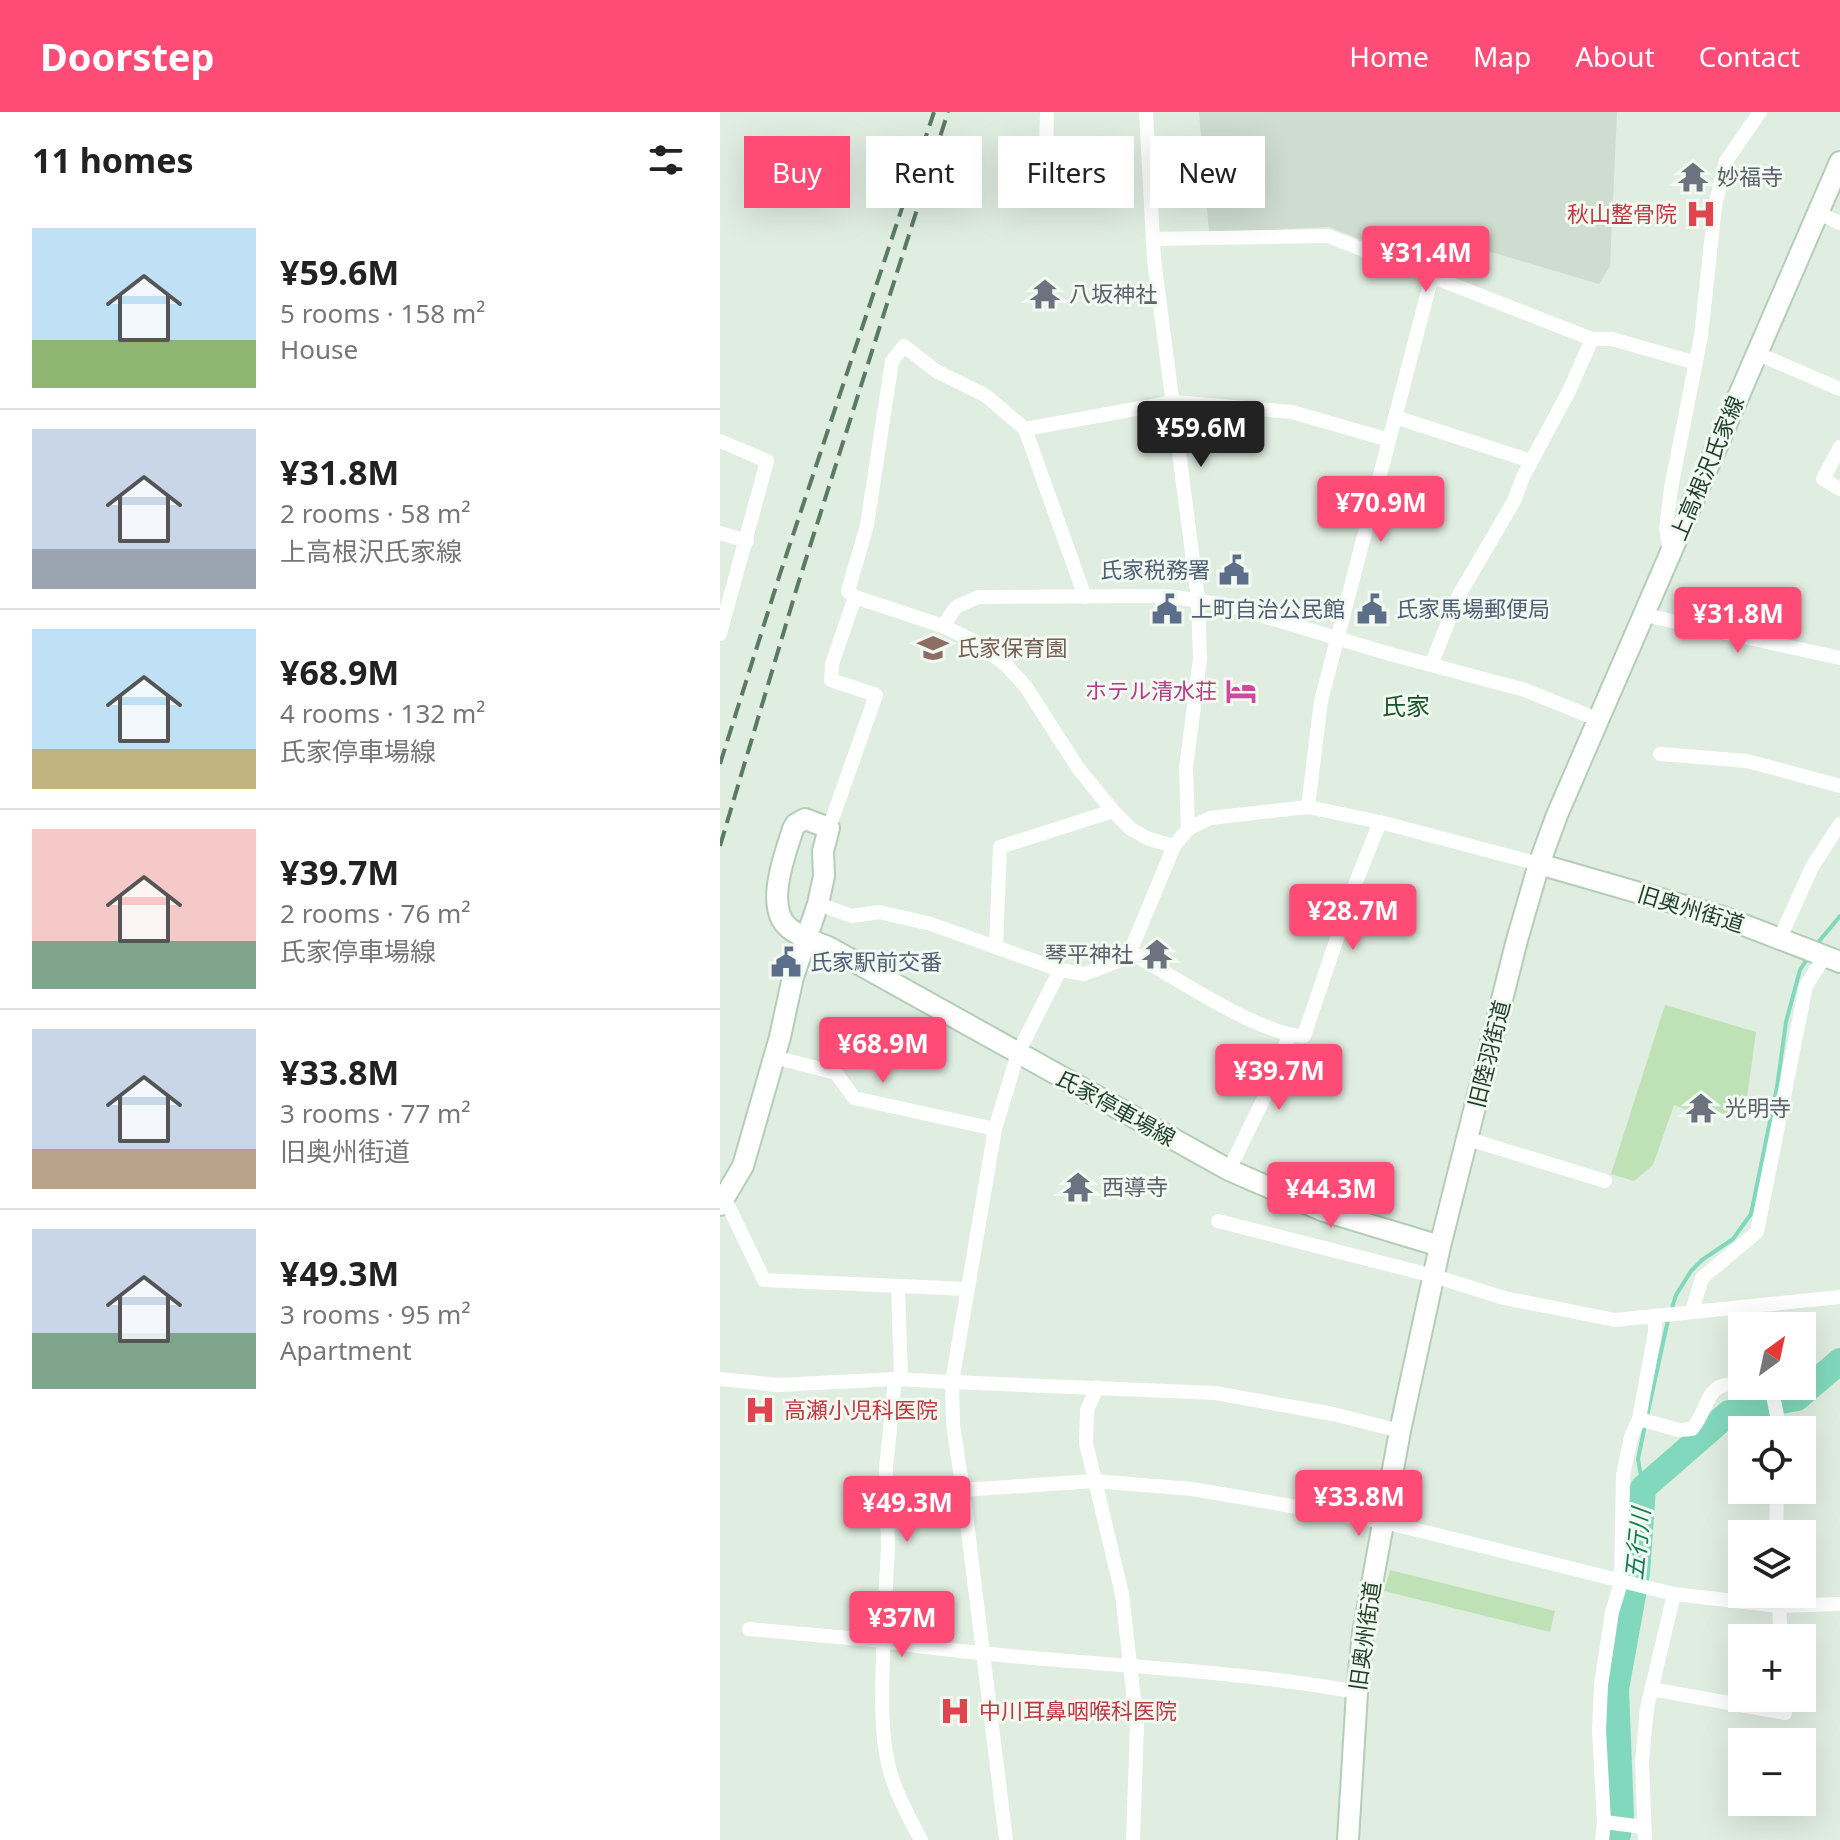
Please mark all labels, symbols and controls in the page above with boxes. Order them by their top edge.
text: Doorstep [40,30,215,82]
text: Home [1349,37,1429,75]
text: Map [1473,37,1531,75]
text: About [1575,37,1655,75]
text: Contact [1699,37,1800,75]
chip: Buy [744,136,850,208]
chip: Rent [866,136,982,208]
chip: Filters [998,136,1134,208]
chip: New [1150,136,1265,208]
text: 11 homes [32,137,194,183]
icon: filters [644,138,688,182]
temple icon: 妙福寺 [1676,160,1710,194]
place label: 妙福寺 [1717,161,1783,191]
hospital icon: 秋山整骨院 [1684,197,1718,231]
place label: 秋山整骨院 [1567,198,1677,228]
pin: ¥31.4M [1361,226,1491,294]
text: ¥31.4M [1380,234,1472,270]
text: ¥59.6M [280,249,399,295]
icon: home [96,260,192,356]
temple icon: 八坂神社 [1028,277,1062,311]
place label: 八坂神社 [1069,278,1157,308]
text: 5 rooms · 158 m² [280,295,485,331]
text: House [280,331,358,367]
street label: 上高根沢氏家線 [1662,391,1750,544]
pin: ¥59.6M [1136,401,1266,469]
text: ¥59.6M [1155,409,1247,445]
text: ¥31.8M [280,449,399,495]
icon: home [96,461,192,557]
pin: ¥70.9M [1316,476,1446,544]
text: ¥70.9M [1335,484,1427,520]
text: 2 rooms · 58 m² [280,495,470,531]
text: 上高根沢氏家線 [280,533,462,569]
public building icon: 氏家税務署 [1217,553,1251,587]
place label: 氏家税務署 [1100,554,1210,584]
pin: ¥31.8M [1673,587,1803,655]
public building icon: 上町自治公民館 [1150,592,1184,626]
public building icon: 氏家馬場郵便局 [1355,592,1389,626]
place label: 上町自治公民館 [1191,593,1345,623]
place label: 氏家馬場郵便局 [1396,593,1550,623]
text: ¥31.8M [1692,595,1784,631]
school or university icon: 氏家保育園 [916,631,950,665]
place label: 氏家保育園 [957,632,1067,662]
text: ¥68.9M [280,649,399,695]
icon: home [96,661,192,757]
hotel icon: ホテル清水荘 [1224,674,1258,708]
place label: ホテル清水荘 [1085,675,1217,705]
district label: 氏家 [1382,689,1430,722]
text: 4 rooms · 132 m² [280,695,485,731]
text: 氏家停車場線 [280,733,436,769]
text: ¥39.7M [280,849,399,895]
icon: home [96,861,192,957]
street label: 旧奥州街道 [1634,878,1748,938]
pin: ¥28.7M [1288,884,1418,952]
text: ¥28.7M [1307,892,1399,928]
text: 2 rooms · 76 m² [280,895,470,931]
text: 氏家停車場線 [280,933,436,969]
temple icon: 琴平神社 [1140,937,1174,971]
place label: 琴平神社 [1045,938,1133,968]
public building icon: 氏家駅前交番 [769,945,803,979]
place label: 氏家駅前交番 [810,946,942,976]
street label: 旧陸羽街道 [1460,997,1516,1111]
pin: ¥68.9M [818,1017,948,1085]
text: ¥68.9M [837,1025,929,1061]
pin: ¥39.7M [1214,1044,1344,1112]
text: ¥33.8M [280,1049,399,1095]
text: ¥39.7M [1233,1052,1325,1088]
icon: home [96,1061,192,1157]
street label: 氏家停車場線 [1051,1062,1181,1152]
temple icon: 光明寺 [1684,1091,1718,1125]
place label: 光明寺 [1725,1092,1791,1122]
text: 3 rooms · 77 m² [280,1095,470,1131]
text: 旧奥州街道 [280,1133,410,1169]
pin: ¥44.3M [1266,1162,1396,1230]
temple icon: 西導寺 [1061,1170,1095,1204]
text: ¥44.3M [1285,1170,1377,1206]
place label: 西導寺 [1102,1171,1168,1201]
text: ¥49.3M [280,1250,399,1296]
icon: home [96,1261,192,1357]
text: 3 rooms · 95 m² [280,1296,470,1332]
north arrow [1728,1312,1816,1400]
map controls [1728,1312,1816,1816]
text: Apartment [280,1332,412,1368]
hospital icon: 高瀬小児科医院 [743,1393,777,1427]
place label: 高瀬小児科医院 [784,1394,938,1424]
button: locate [1728,1416,1816,1504]
pin: ¥33.8M [1294,1470,1424,1538]
pin: ¥49.3M [842,1476,972,1544]
text: ¥33.8M [1313,1478,1405,1514]
text: ¥49.3M [861,1484,953,1520]
water label: 五行川 [1616,1503,1657,1581]
button: layers [1728,1520,1816,1608]
street label: 旧奥州街道 [1342,1579,1387,1692]
pin: ¥37M [855,1591,949,1659]
text: ¥37M [867,1599,937,1635]
button: + [1728,1624,1816,1712]
hospital icon: 中川耳鼻咽喉科医院 [938,1694,972,1728]
place label: 中川耳鼻咽喉科医院 [979,1695,1177,1725]
button: − [1728,1728,1816,1816]

